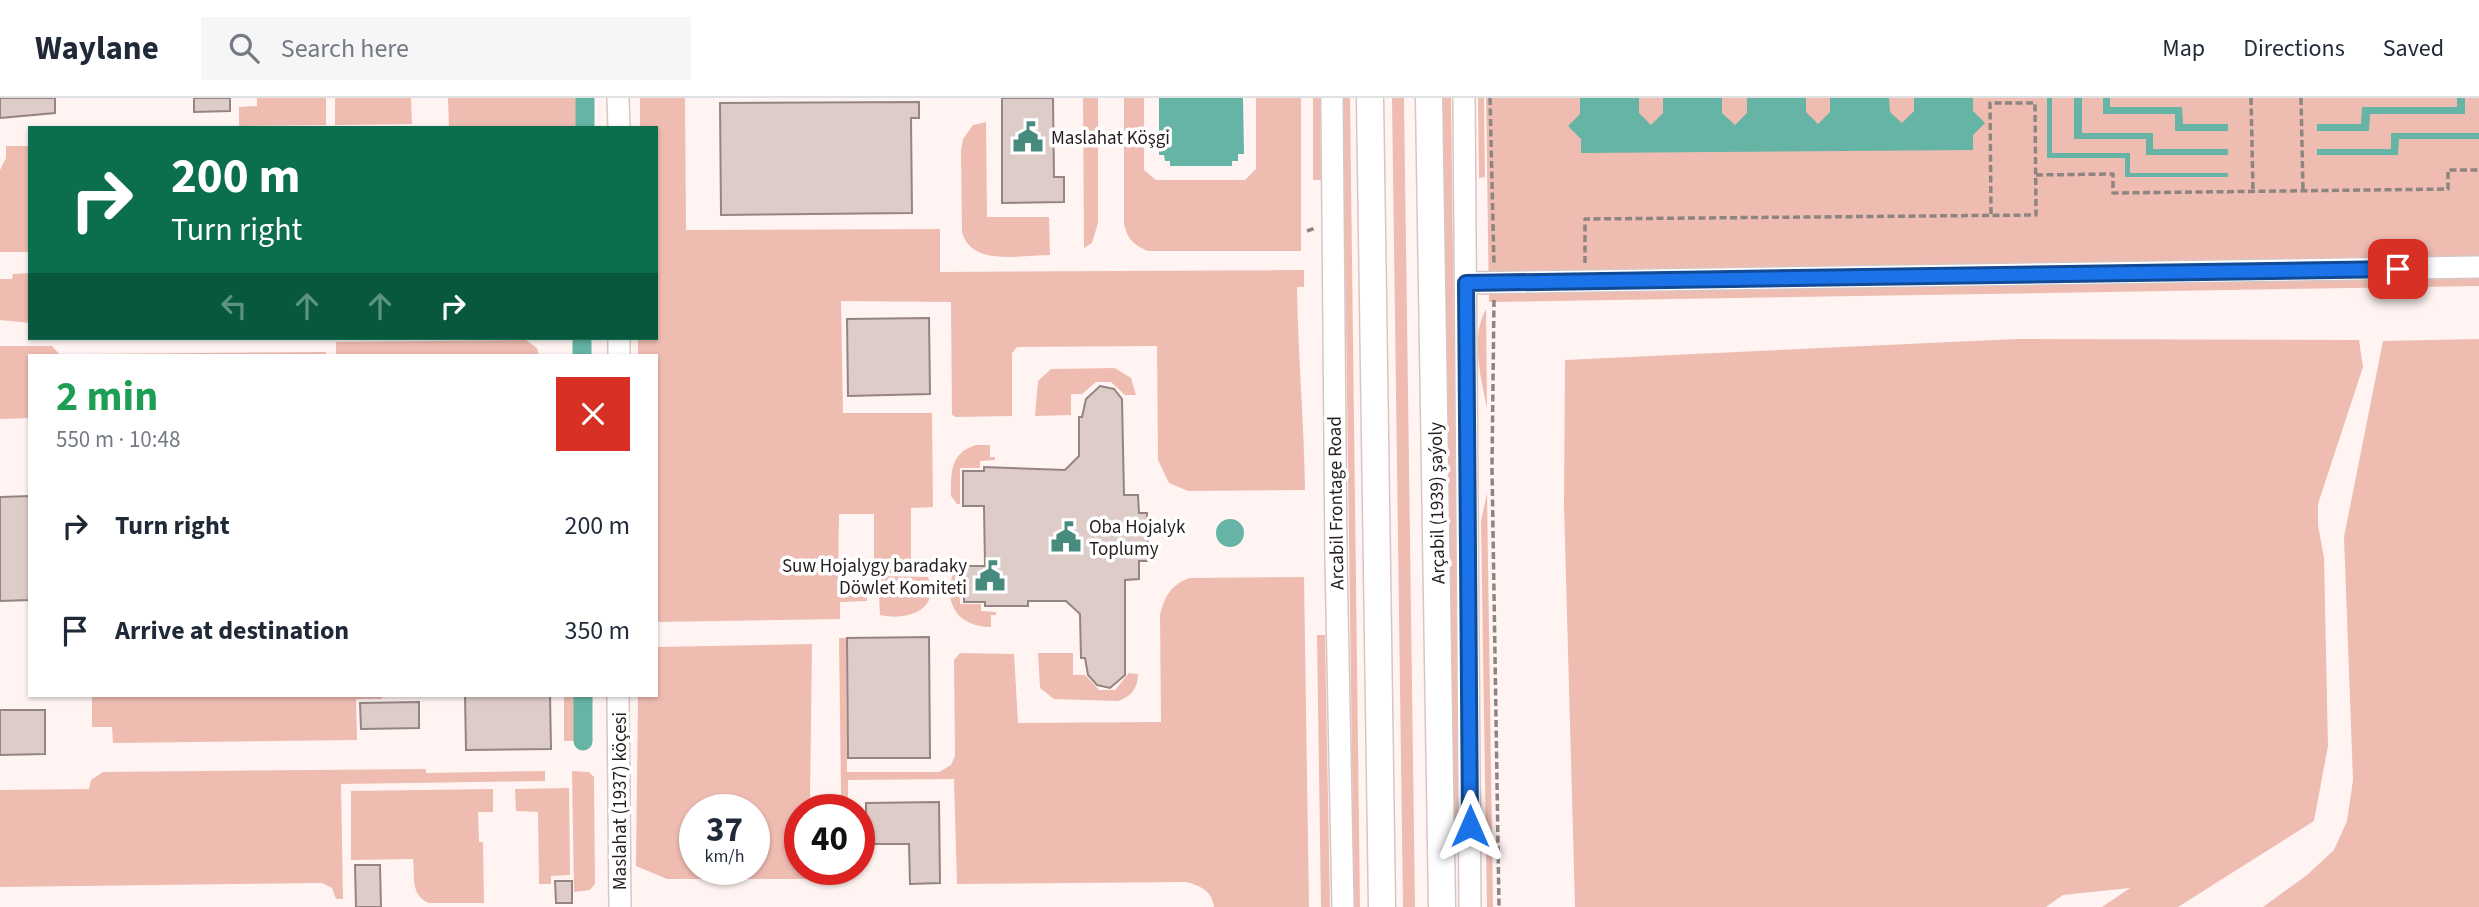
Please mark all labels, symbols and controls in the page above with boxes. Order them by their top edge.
search box [201,17,691,80]
text: Waylane [35,25,159,72]
icon: search [225,29,263,67]
text: Search here [281,30,409,67]
text: Map [2162,31,2205,66]
text: Directions [2243,31,2345,66]
text: Saved [2383,31,2444,66]
public building icon: Maslahat Köşgi [1011,120,1045,154]
place label: Maslahat Köşgi [1051,125,1170,152]
text: 200 m [171,142,300,212]
icon: right [56,154,147,245]
text: Turn right [171,207,302,253]
pin [2368,239,2428,299]
icon: arrive [2379,250,2417,288]
icon: left [215,287,253,325]
icon: ahead [288,287,326,325]
icon: ahead [361,287,399,325]
icon: right [434,287,472,325]
text: 2 min [56,367,158,427]
button: close [556,377,630,451]
street label: Arcabil Frontage Road [1321,416,1352,590]
street label: Arçabil (1939) şaýoly [1423,422,1452,584]
text: 550 m · 10:48 [56,423,180,456]
icon: right [56,507,94,545]
text: Turn right [115,507,230,544]
text: 200 m [564,507,630,544]
place label: Oba Hojalyk Toplumy [1089,514,1186,563]
public building icon: Oba Hojalyk Toplumy [1049,520,1083,554]
place label: Suw Hojalygy baradaky Döwlet Komiteti [782,553,967,602]
public building icon: Suw Hojalygy baradaky Döwlet Komiteti [973,559,1007,593]
icon: arrive [56,612,94,650]
text: Arrive at destination [115,612,349,649]
text: 350 m [564,612,630,649]
street label: Maslahat (1937) köçesi [607,712,634,890]
position arrow [1433,789,1507,863]
speed limit sign: 40 [784,794,875,885]
text: 37 [706,805,743,855]
text: km/h [705,844,744,869]

